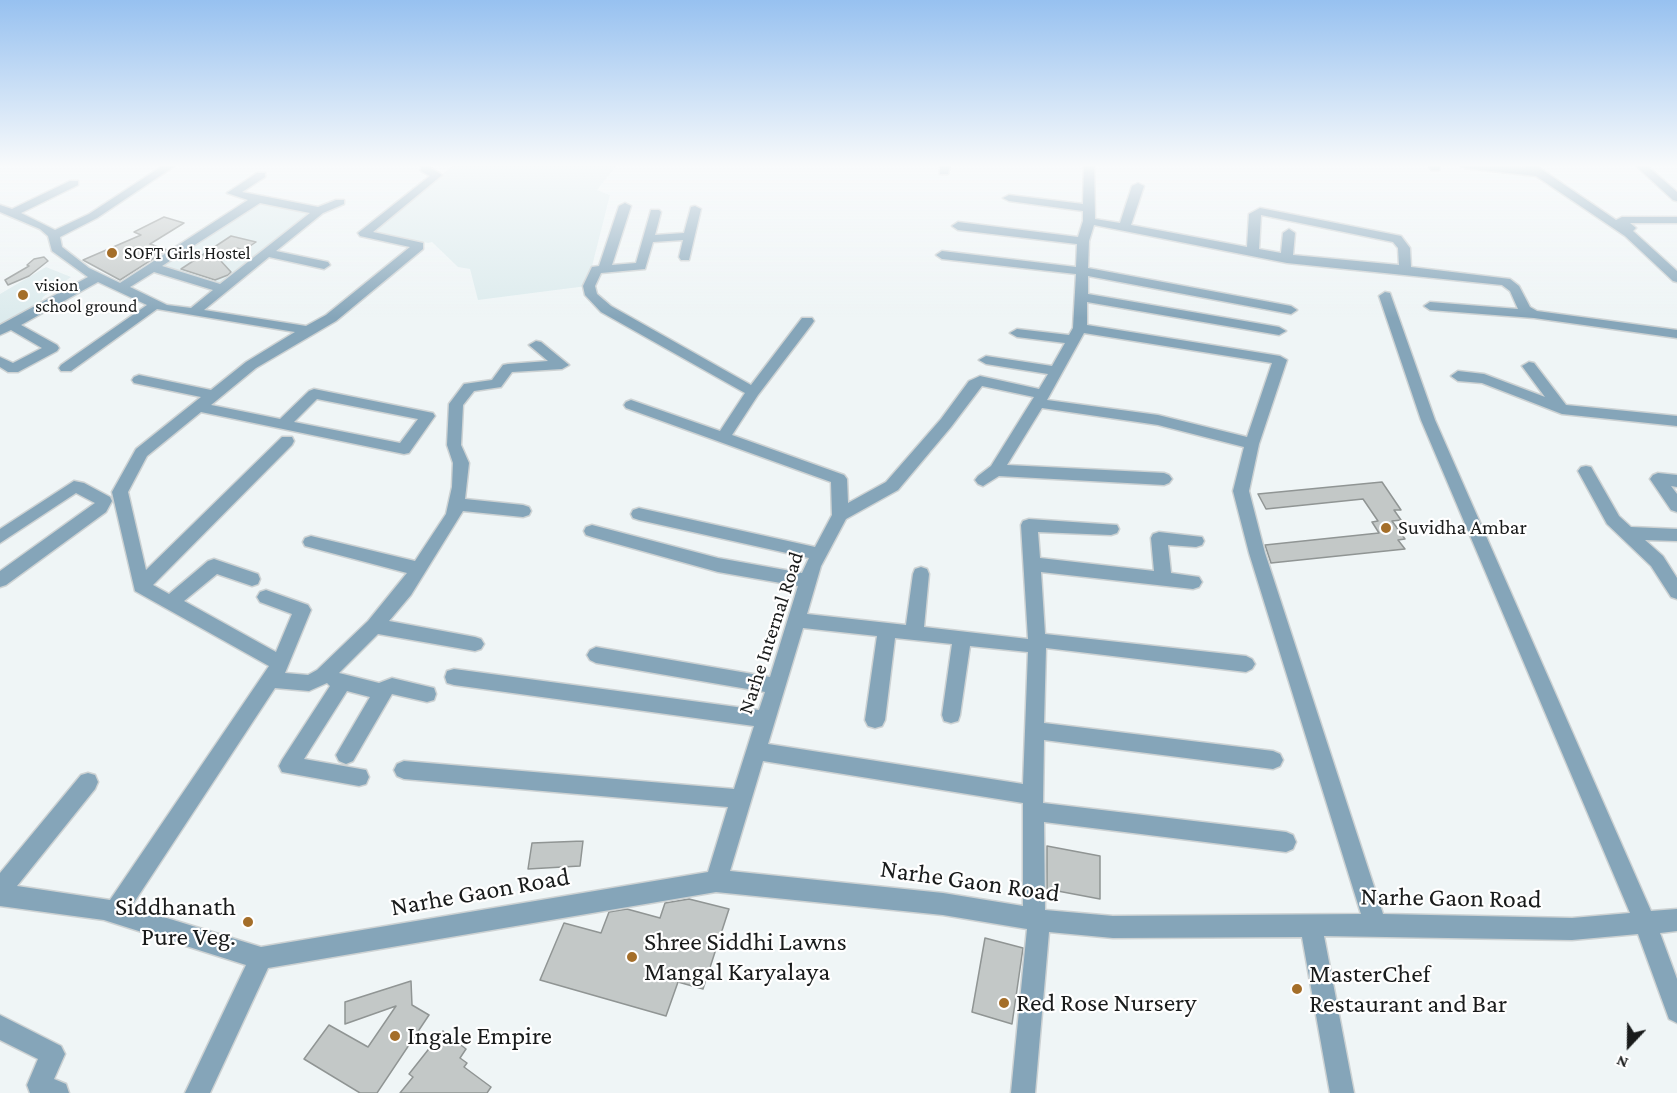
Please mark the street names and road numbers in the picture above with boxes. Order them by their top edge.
street label: Narhe Internal Road [733,549,809,717]
street label: Narhe Gaon Road [878,853,1062,909]
street label: Narhe Gaon Road [388,861,572,923]
street label: Narhe Gaon Road [1360,881,1542,915]

